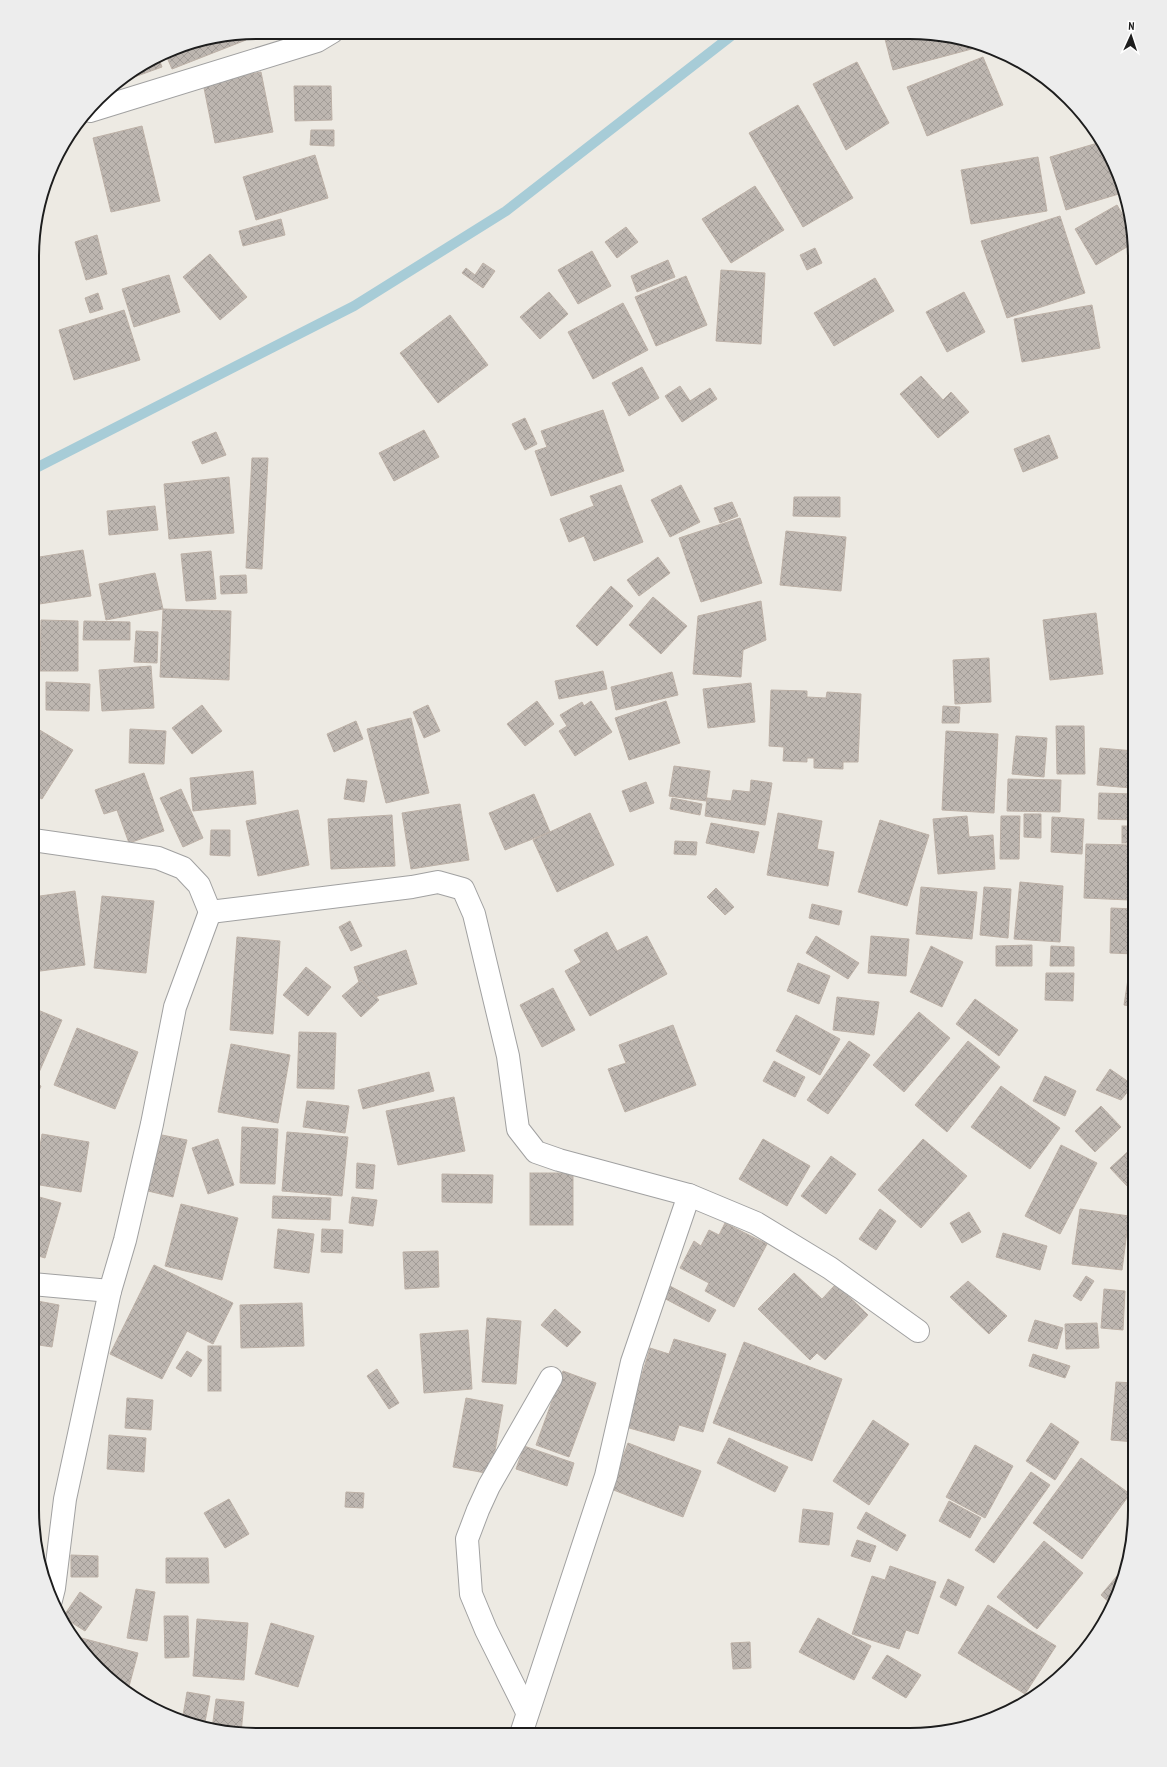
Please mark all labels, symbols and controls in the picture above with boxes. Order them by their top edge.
north arrow [1111,16,1151,56]
text: N [1128,19,1135,33]

